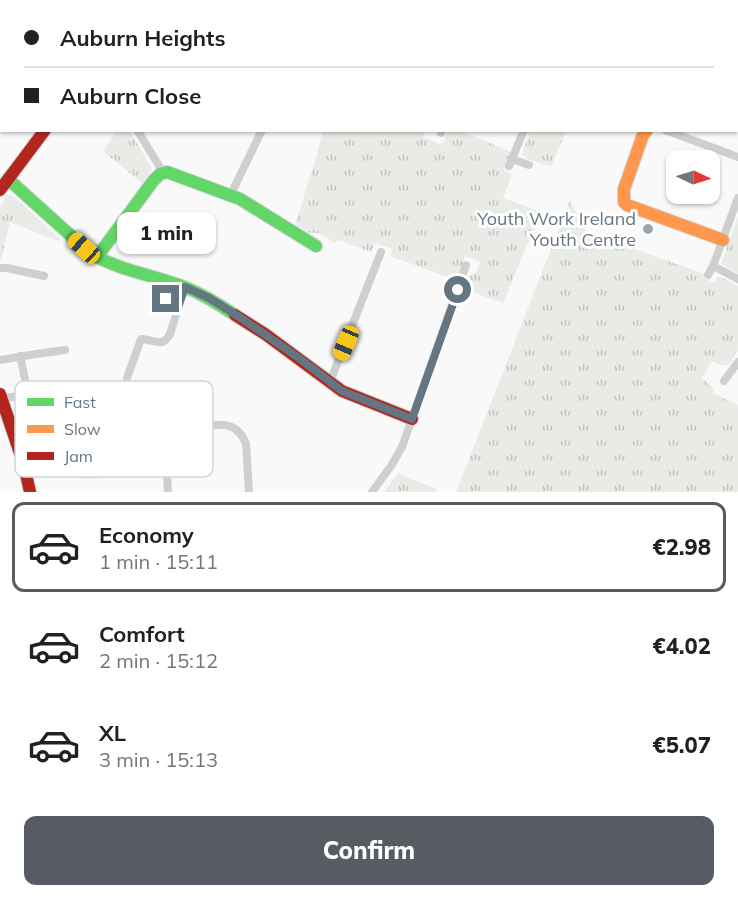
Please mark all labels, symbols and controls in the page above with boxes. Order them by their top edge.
text: Auburn Heights [60,24,225,52]
text: Auburn Close [60,82,201,110]
north arrow [666,150,720,204]
map controls [666,150,720,204]
place label: Youth Work Ireland Youth Centre [476,207,636,251]
callout: 1 min [116,212,216,254]
text: 1 min [140,220,193,245]
marker: Youth Work Ireland Youth Centre [641,222,655,236]
car [65,229,103,267]
route start [444,276,471,303]
route end [152,285,179,312]
car [331,323,361,363]
legend [15,381,213,477]
text: Fast [64,392,96,412]
text: Slow [64,419,101,439]
text: Jam [64,446,93,466]
icon: car [27,520,81,574]
text: Economy [99,521,194,549]
text: €2.98 [652,533,711,561]
text: 1 min · 15:11 [99,549,218,574]
icon: car [27,619,81,673]
text: Comfort [99,620,185,648]
text: €4.02 [652,632,711,660]
text: 2 min · 15:12 [99,648,218,673]
icon: car [27,718,81,772]
text: XL [99,719,126,747]
text: €5.07 [652,731,711,759]
text: 3 min · 15:13 [99,747,218,772]
button: Confirm [24,816,714,885]

